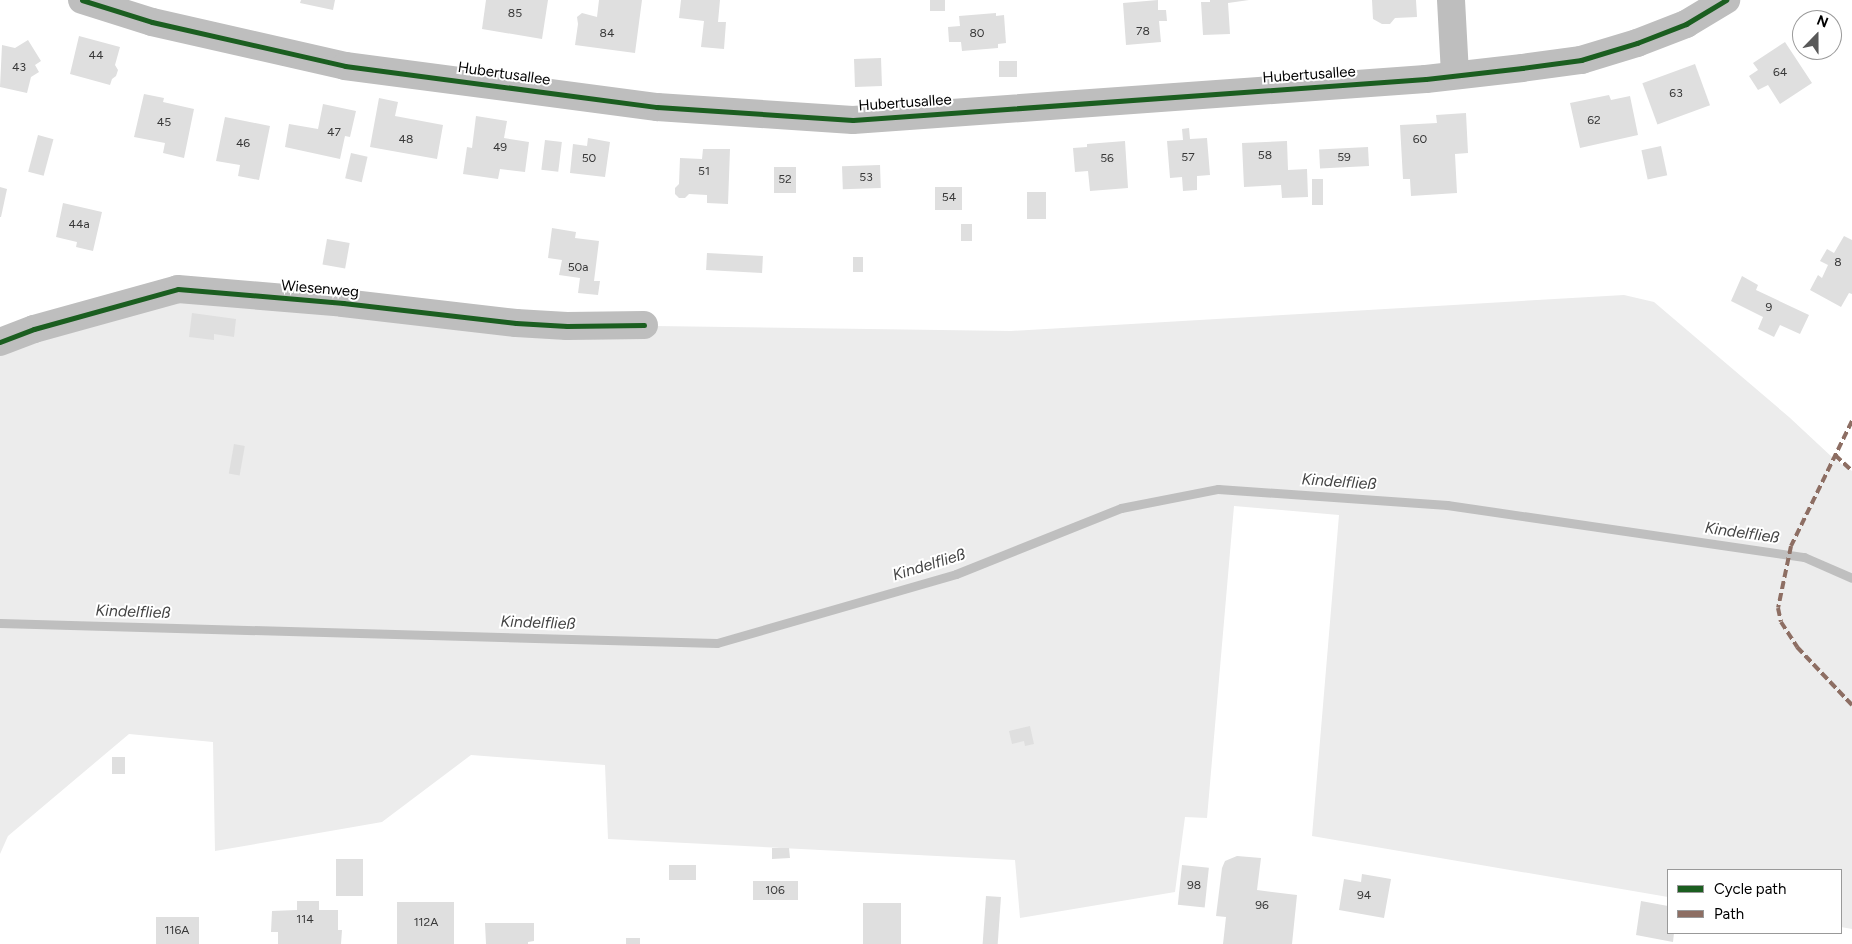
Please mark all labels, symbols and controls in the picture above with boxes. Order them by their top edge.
house number: 85 [508,7,522,21]
north arrow [1792,10,1842,60]
text: N [1814,12,1831,31]
house number: 78 [1136,25,1150,39]
house number: 84 [600,27,614,41]
house number: 80 [969,27,985,41]
house number: 44 [89,49,103,63]
street label: Hubertusallee [457,59,551,89]
house number: 43 [12,61,26,75]
street label: Hubertusallee [1262,63,1356,87]
house number: 64 [1773,66,1787,80]
house number: 63 [1669,87,1683,101]
street label: Hubertusallee [858,91,952,115]
house number: 62 [1587,114,1601,128]
house number: 45 [157,116,171,130]
house number: 47 [327,126,341,140]
house number: 48 [399,133,413,147]
house number: 60 [1413,133,1427,147]
house number: 46 [236,137,250,151]
house number: 49 [493,141,507,155]
house number: 58 [1258,149,1272,163]
house number: 57 [1181,151,1195,165]
house number: 59 [1337,151,1351,165]
house number: 50 [582,152,596,166]
house number: 56 [1100,152,1114,166]
house number: 51 [698,165,710,179]
house number: 53 [859,171,873,185]
house number: 52 [778,173,792,187]
house number: 54 [942,191,956,205]
house number: 44a [68,218,90,232]
house number: 8 [1834,256,1842,270]
house number: 50a [568,261,588,275]
street label: Wiesenweg [280,277,360,301]
house number: 9 [1766,301,1772,315]
water label: Kindelfließ [1301,470,1377,494]
water label: Kindelfließ [1704,518,1780,548]
water label: Kindelfließ [890,545,968,585]
water label: Kindelfließ [95,601,171,623]
water label: Kindelfließ [500,612,576,634]
legend [1667,869,1842,934]
house number: 98 [1187,879,1201,893]
text: Cycle path [1714,880,1786,898]
house number: 106 [765,884,785,898]
house number: 94 [1357,889,1371,903]
house number: 96 [1255,899,1269,913]
text: Path [1714,905,1744,923]
house number: 114 [296,913,314,927]
house number: 112A [414,916,438,930]
house number: 116A [165,924,189,938]

